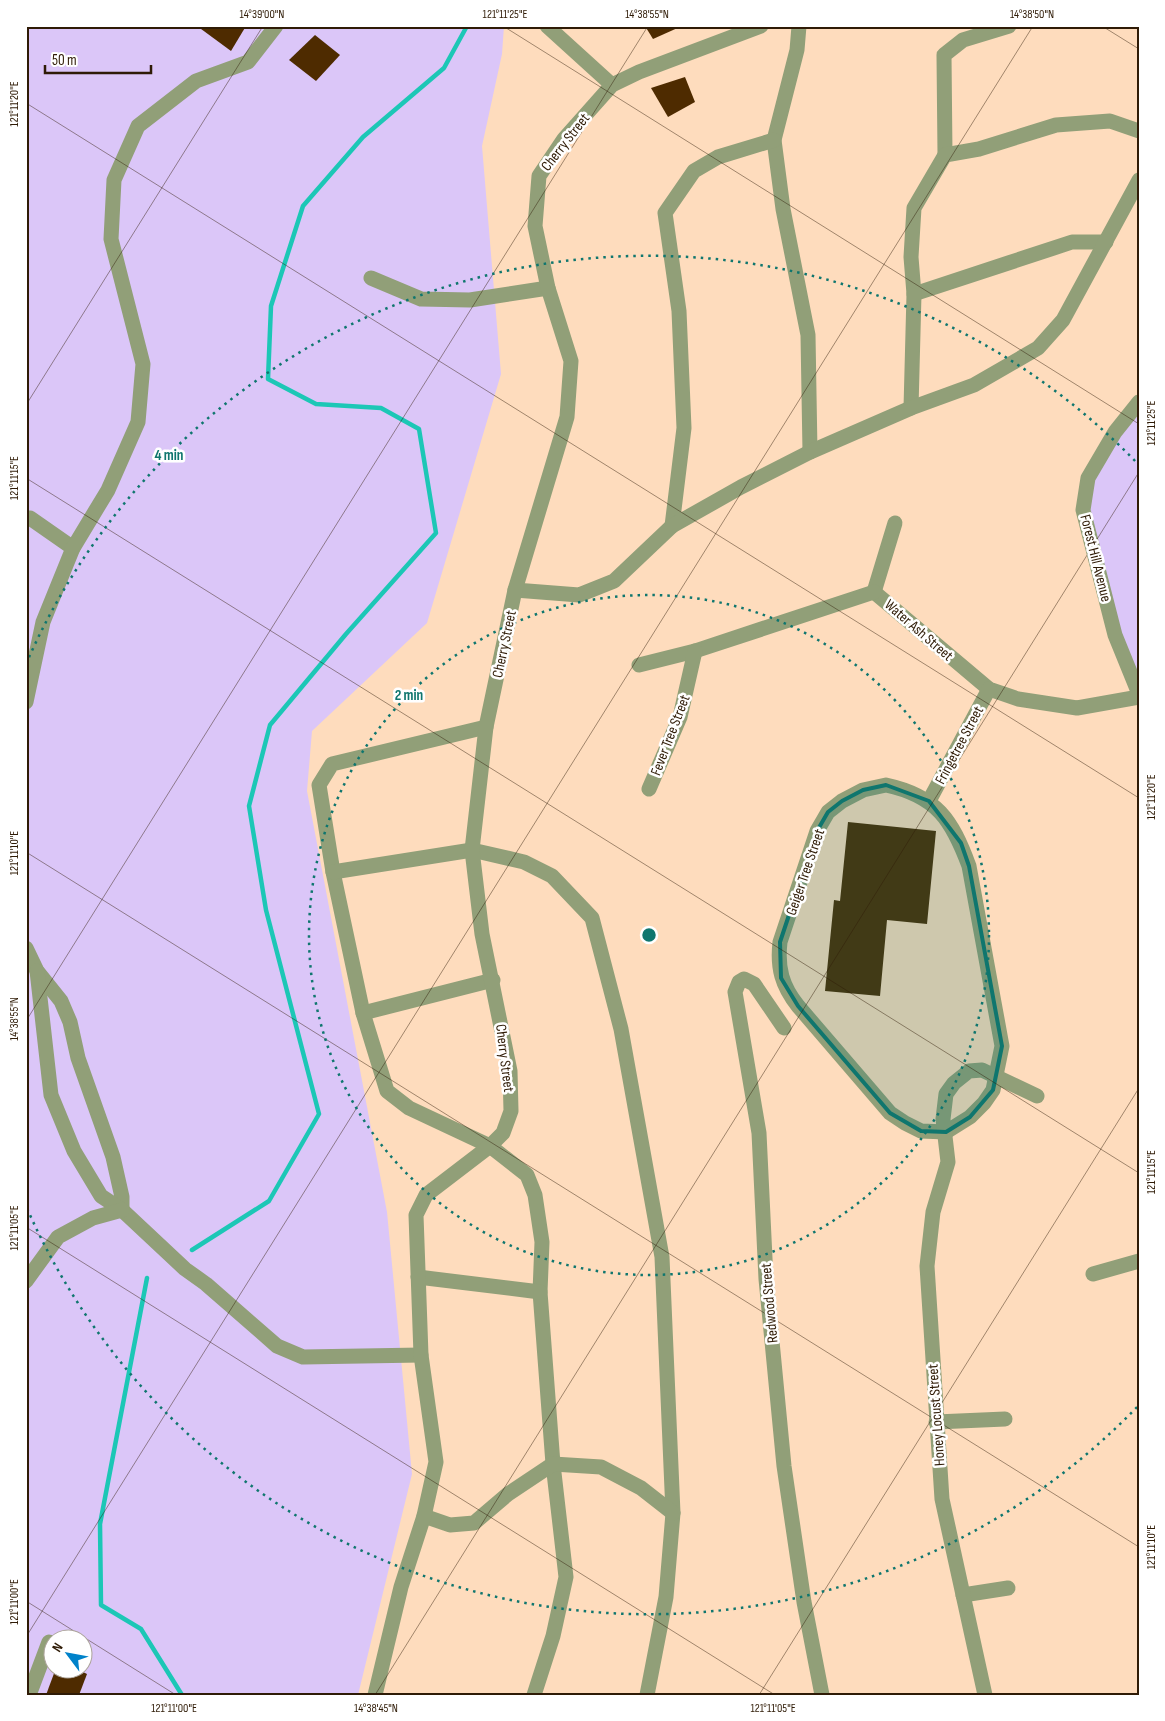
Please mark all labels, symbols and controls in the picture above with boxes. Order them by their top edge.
text: 14°39'00"N [240,7,284,22]
text: 121°11'25"E [483,7,527,22]
text: 14°38'55"N [625,7,669,22]
text: 14°38'50"N [1010,7,1054,22]
scale bar [45,42,151,74]
text: 50 m [52,51,77,70]
text: 121°11'20"E [7,81,22,127]
street label: Cherry Street [537,109,594,175]
text: 121°11'25"E [1144,401,1159,445]
text: 4 min [155,446,183,465]
text: 121°11'15"E [7,456,22,500]
street label: Forest Hill Avenue [1076,513,1116,604]
street label: Water Ash Street [881,595,957,666]
street label: Cherry Street [488,608,521,679]
text: 2 min [395,686,423,705]
street label: Fever Tree Street [646,692,695,778]
street label: Fringetree Street [931,703,988,788]
text: 121°11'20"E [1144,774,1159,820]
street label: Geiger Tree Street [782,826,829,918]
text: 121°11'10"E [7,831,22,875]
centre of rings [640,926,658,944]
text: 14°38'55"N [7,997,22,1041]
street label: Cherry Street [491,1023,518,1094]
text: 121°11'15"E [1144,1150,1159,1194]
text: 121°11'05"E [7,1205,22,1251]
street label: Redwood Street [757,1262,782,1344]
street label: Honey Locust Street [923,1363,950,1467]
text: 121°11'10"E [1144,1525,1159,1569]
text: 121°11'00"E [7,1579,22,1625]
north arrow [42,1628,92,1678]
text: N [48,1640,67,1655]
text: 121°11'00"E [151,1701,197,1716]
text: 14°38'45"N [354,1701,398,1716]
text: 121°11'05"E [750,1701,796,1716]

